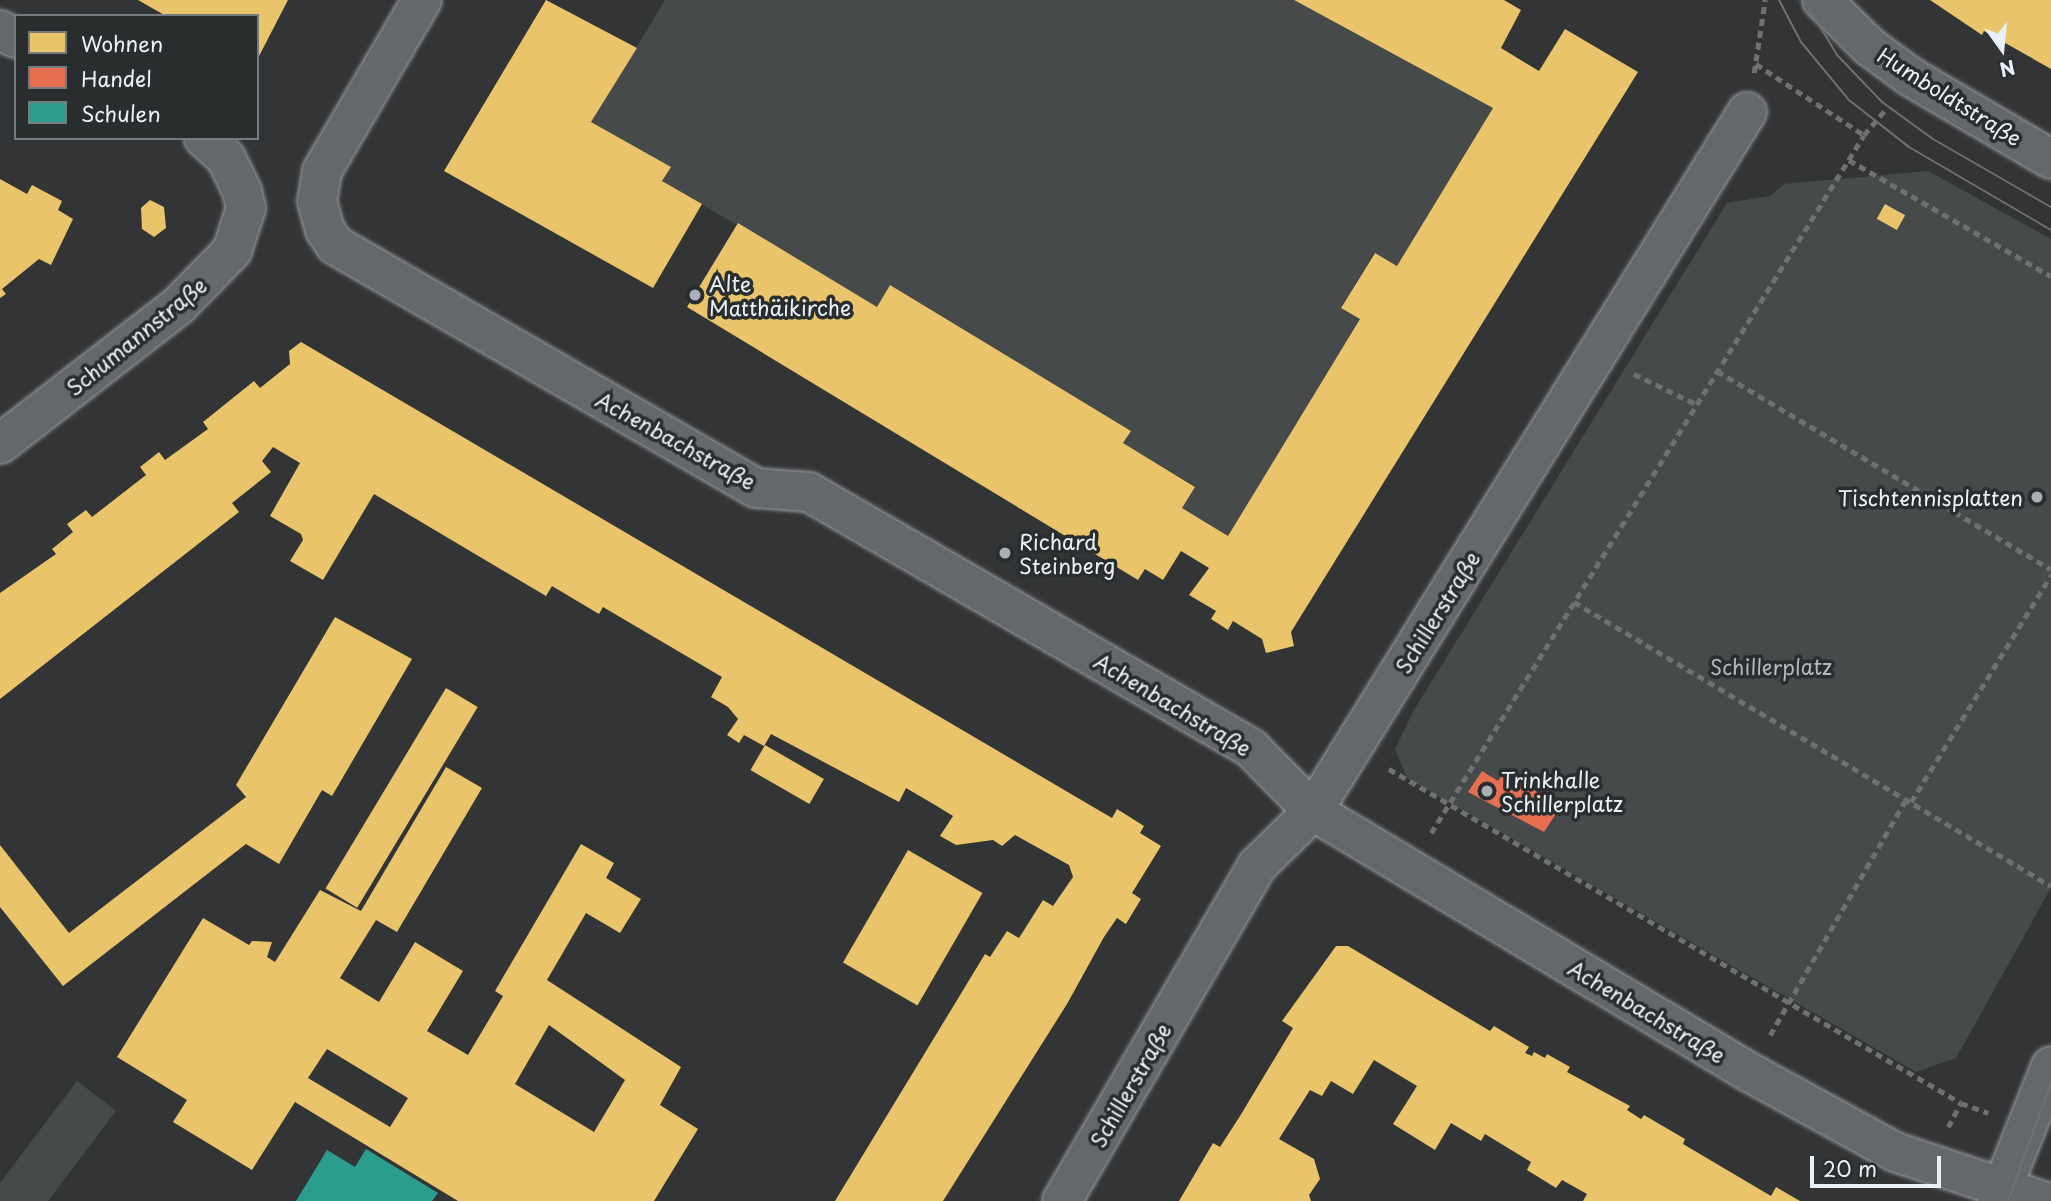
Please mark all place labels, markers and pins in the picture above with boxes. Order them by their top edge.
place label: Alte Matthäikirche [709,270,851,320]
marker: Alte Matthäikirche [687,287,703,303]
place label: Tischtennisplatten [1838,484,2023,510]
marker: Tischtennisplatten [2029,489,2045,505]
place label: Richard Steinberg [1019,528,1115,578]
marker: Richard Steinberg [997,545,1013,561]
place label: Trinkhalle Schillerplatz [1501,766,1623,816]
marker: Trinkhalle Schillerplatz [1479,783,1495,799]

